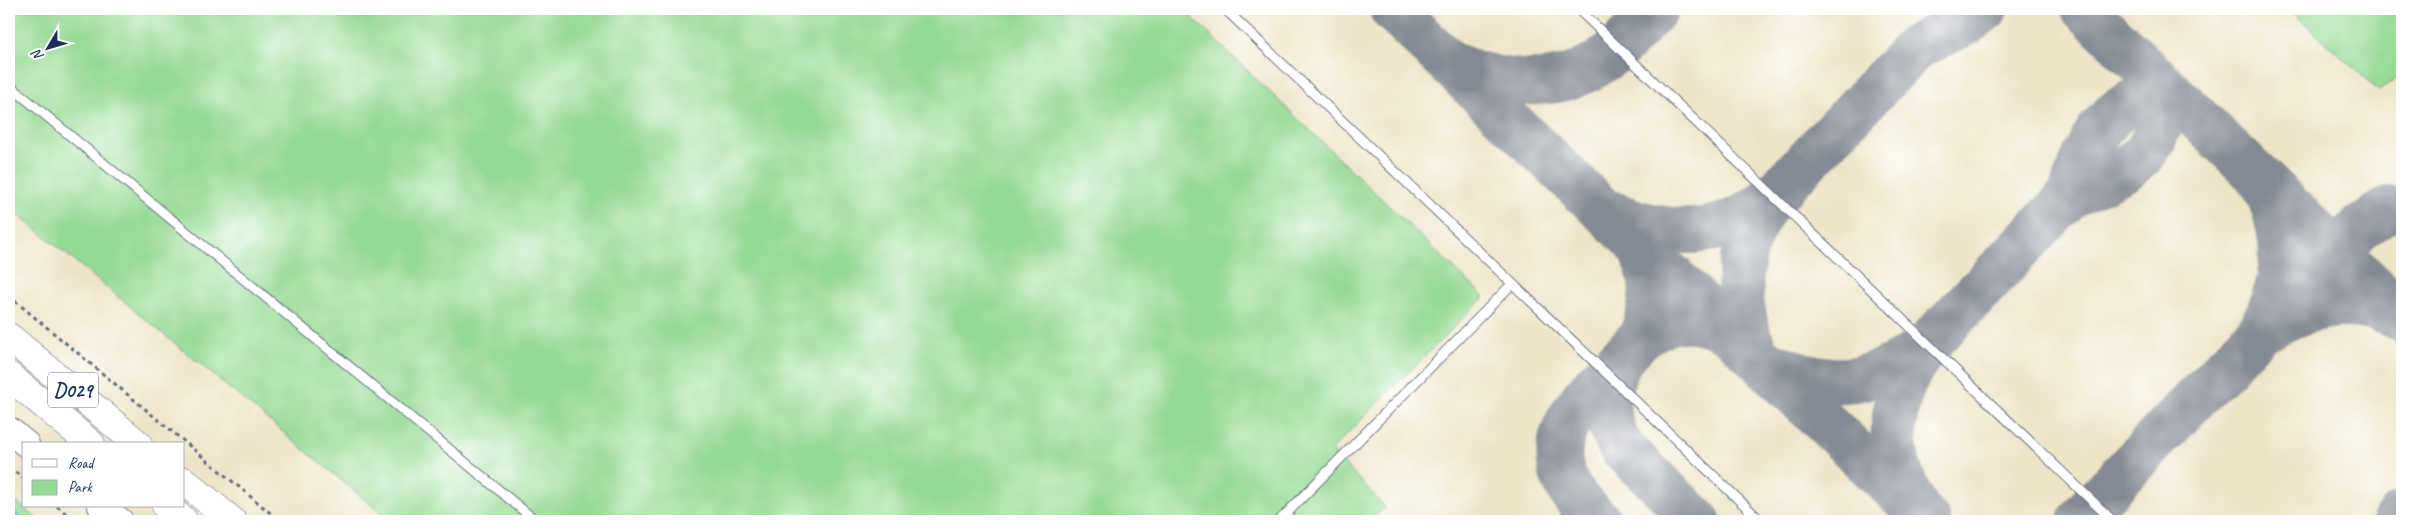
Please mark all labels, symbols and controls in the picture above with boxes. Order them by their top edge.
north arrow [22,22,72,72]
text: N [27,45,48,64]
road number: D029 [48,372,98,408]
legend [22,442,185,508]
text: Road [68,454,95,473]
text: Park [68,478,93,497]

